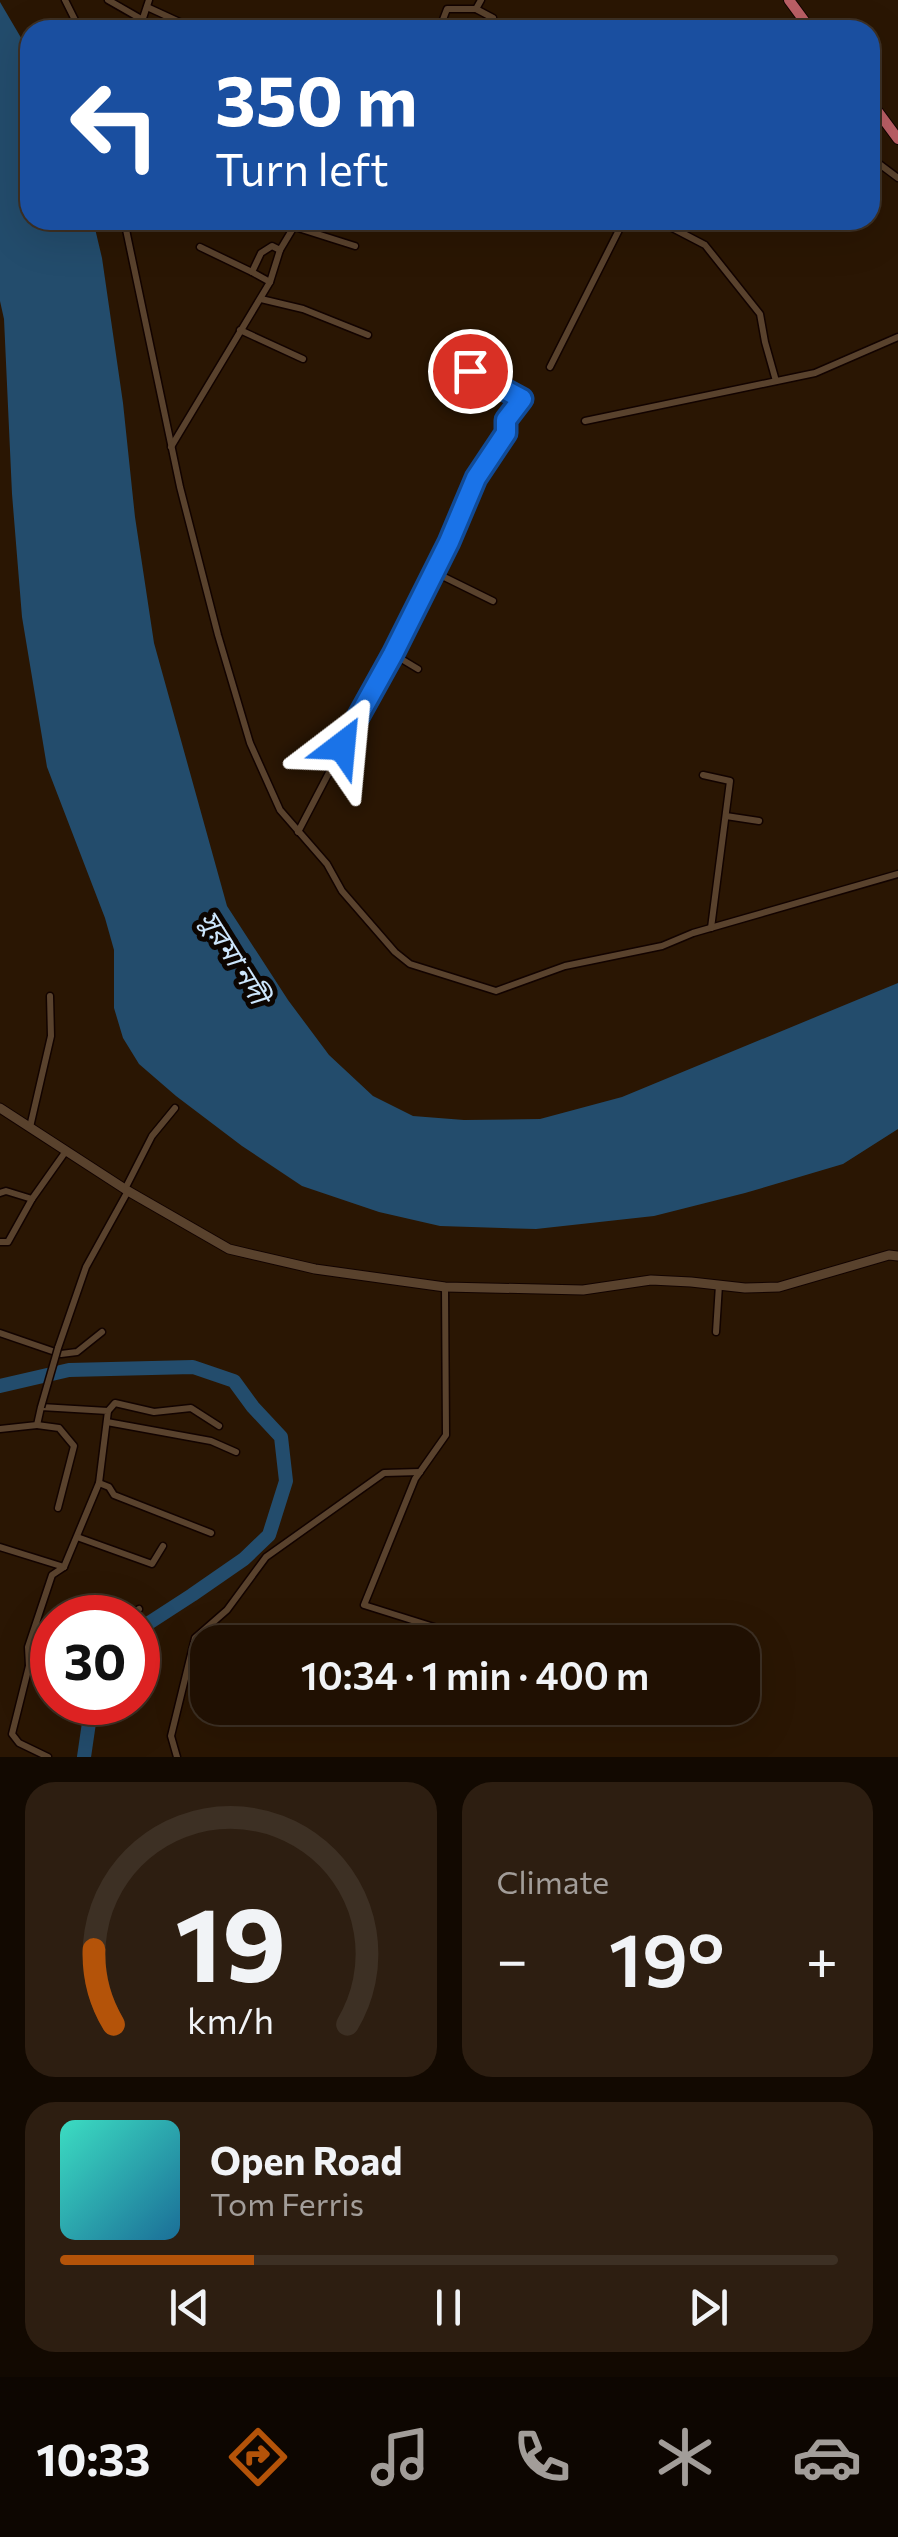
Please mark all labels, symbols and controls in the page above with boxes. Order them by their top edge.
text: 350 m [215,55,418,140]
icon: left [50,60,180,190]
text: Turn left [215,140,389,195]
pin [428,329,513,414]
icon: arrive [443,344,498,399]
position arrow [290,694,394,798]
water label: সুরমা নদী [192,903,280,1015]
speed limit sign: 30 [30,1595,160,1725]
text: 10:34 · 1 min · 400 m [301,1651,649,1698]
text: Climate [497,1861,609,1901]
text: 19 [175,1876,286,2003]
text: 19° [609,1911,725,2002]
text: − [497,1924,528,1991]
text: + [806,1924,838,1991]
text: km/h [187,1998,274,2041]
text: Open Road [210,2136,403,2183]
text: Tom Ferris [210,2183,364,2223]
icon: previous [162,2280,217,2335]
icon: pause [421,2280,476,2335]
icon: next [681,2280,736,2335]
icon: directions [223,2422,293,2492]
icon: music [365,2422,435,2492]
icon: phone [507,2422,577,2492]
icon: climate [650,2422,720,2492]
icon: car [792,2422,862,2492]
text: 10:33 [36,2430,150,2485]

